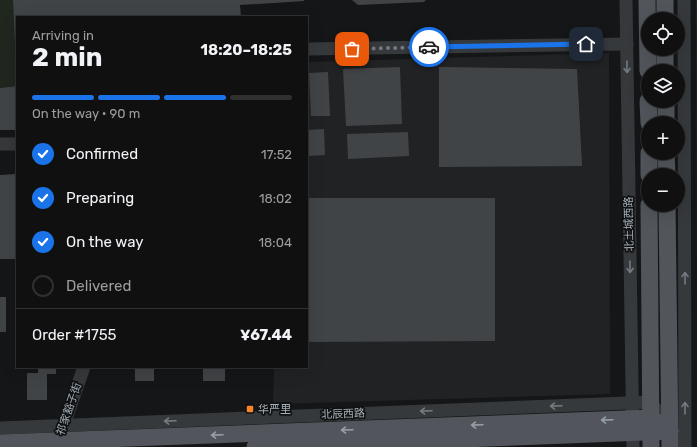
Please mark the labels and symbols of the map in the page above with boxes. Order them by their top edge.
courier [409,27,449,67]
pin [569,27,603,61]
pin [335,32,369,66]
one-way arrow [623,60,631,73]
street label: 北土城西路 [622,196,636,252]
one-way arrow [626,260,634,273]
one-way arrow [681,272,689,285]
street label: 祁家豁子街 [54,381,84,437]
one-way arrow [550,402,563,410]
one-way arrow [681,402,689,415]
place label: 华严里 [258,403,291,416]
marker: 华严里 [245,404,255,414]
street label: 北辰西路 [321,407,365,421]
one-way arrow [420,407,433,415]
one-way arrow [601,416,614,424]
one-way arrow [164,418,177,425]
one-way arrow [471,421,484,429]
one-way arrow [341,426,354,434]
one-way arrow [211,431,224,438]

